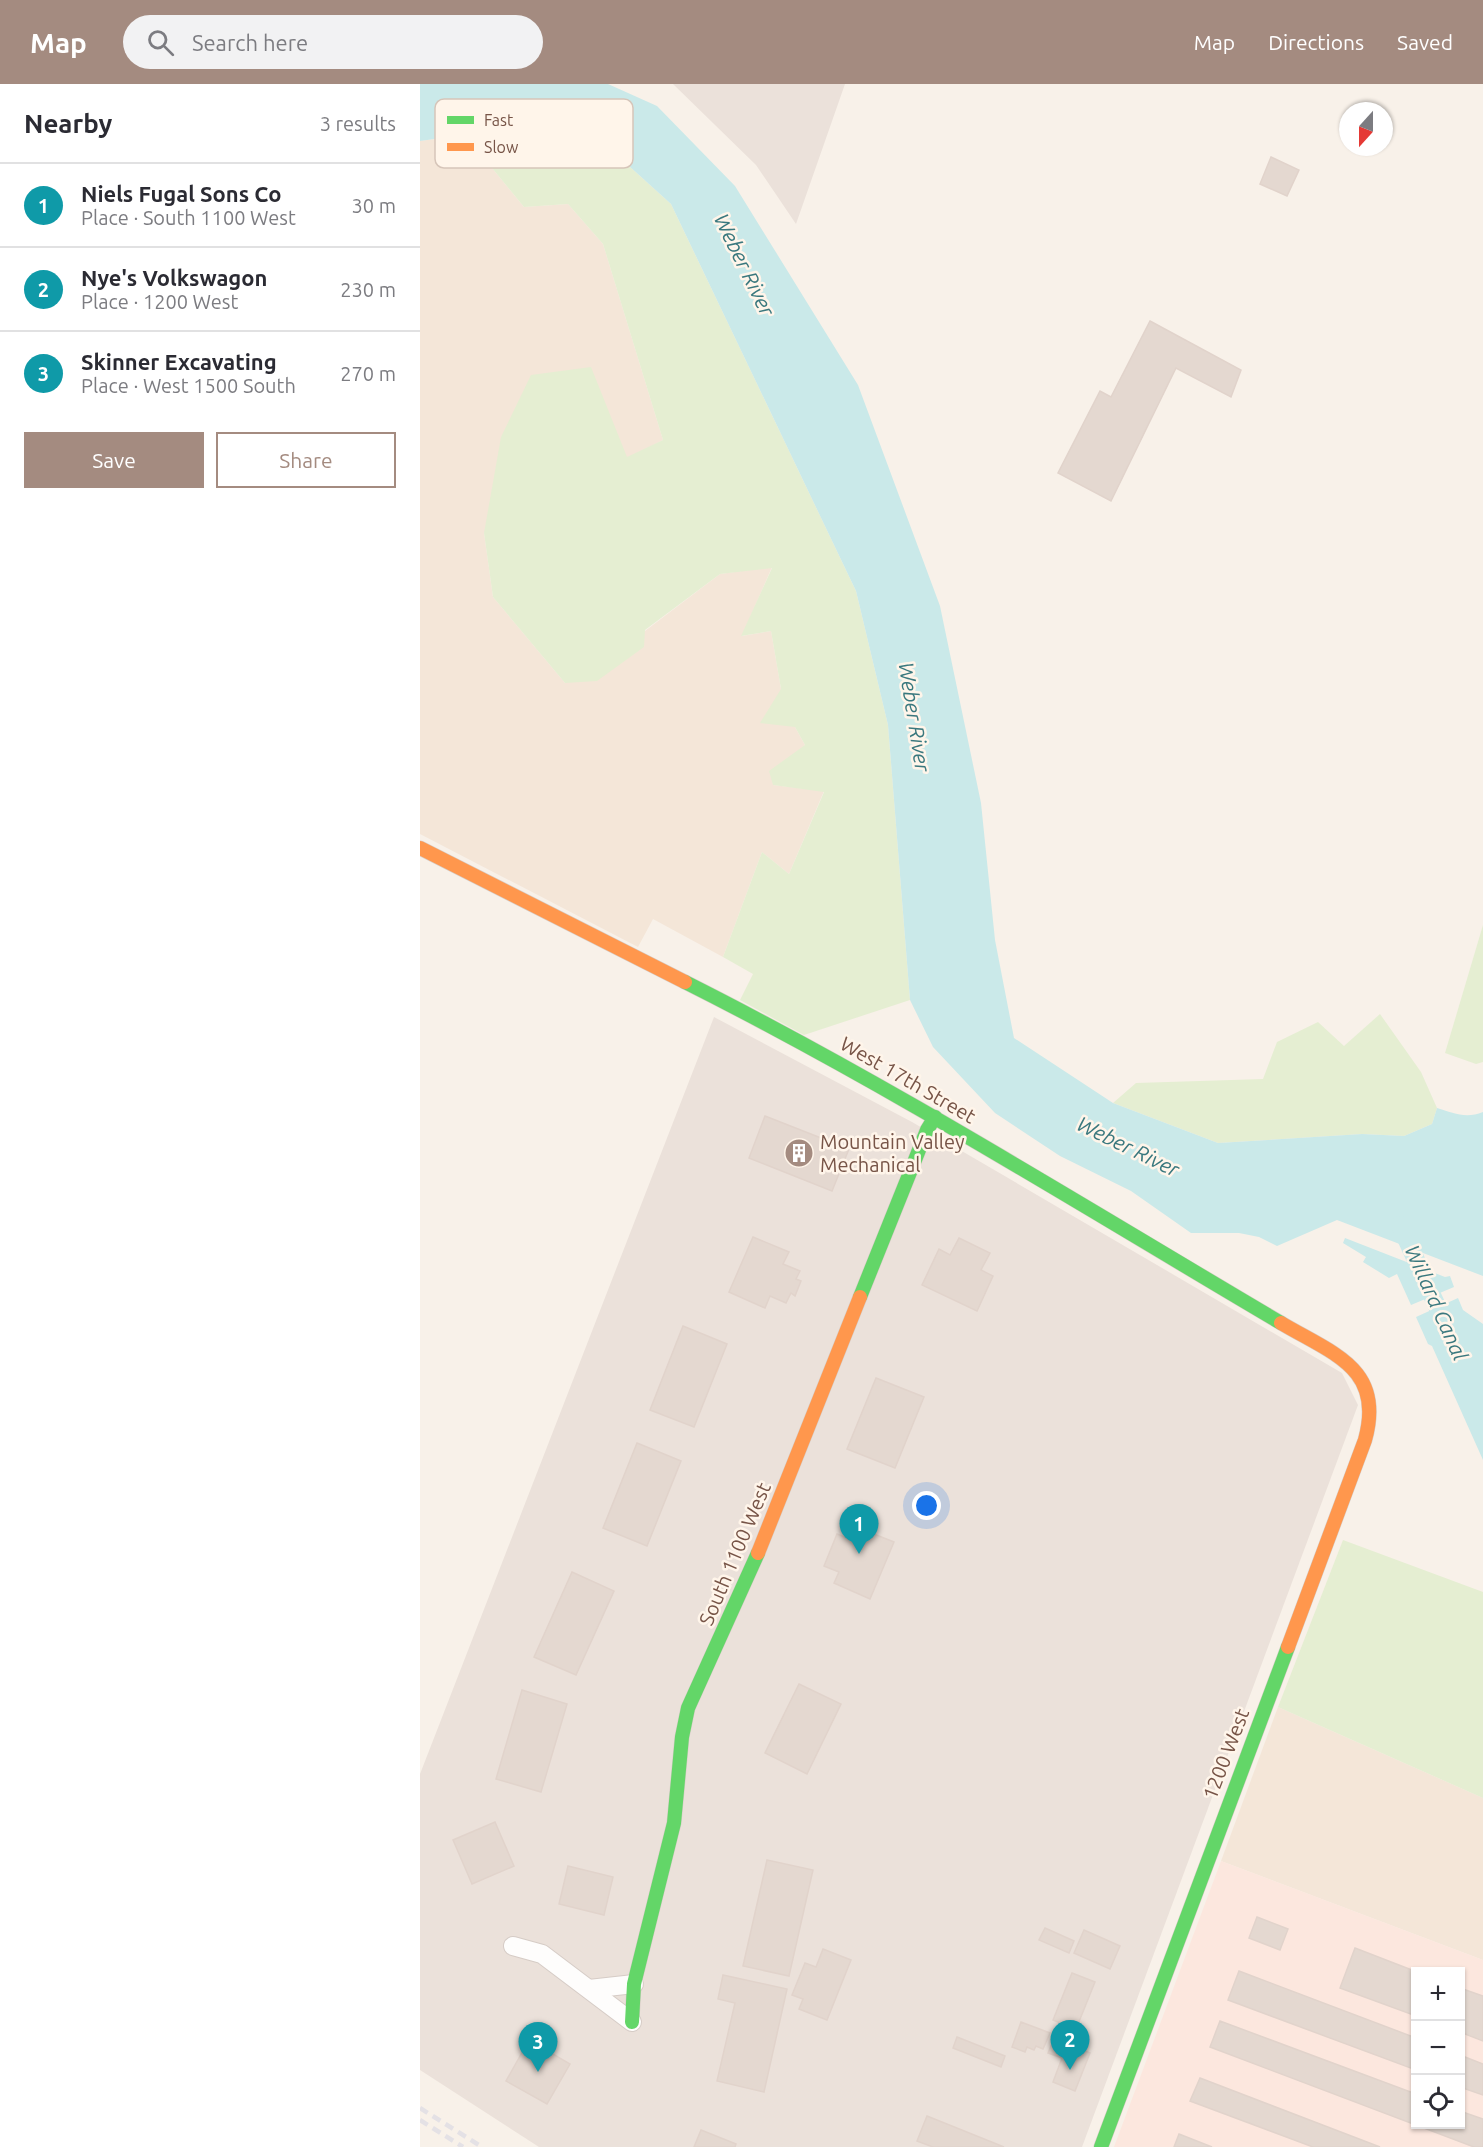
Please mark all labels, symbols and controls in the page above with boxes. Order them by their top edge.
search box [123,15,543,69]
icon: search [144,26,177,59]
text: Map [30,27,87,58]
text: Search here [192,30,308,55]
text: Map [1194,30,1235,54]
text: Directions [1268,30,1364,54]
text: Saved [1397,30,1453,54]
legend [435,99,633,168]
north arrow [1339,102,1393,156]
text: Nearby [24,109,112,138]
text: Fast [484,111,514,129]
text: 3 results [320,112,396,135]
text: Slow [484,138,519,156]
text: Niels Fugal Sons Co [81,181,281,206]
text: 1 [38,194,49,217]
text: 30 m [352,194,396,217]
text: Place · South 1100 West [81,206,296,229]
water label: Weber River [710,210,780,320]
text: Nye's Volkswagon [81,265,267,290]
text: 2 [38,278,49,301]
text: 230 m [340,278,396,301]
text: Place · 1200 West [81,290,238,313]
text: Skinner Excavating [81,349,277,374]
text: 3 [38,362,49,385]
text: 270 m [340,362,396,385]
text: Place · West 1500 South [81,374,296,397]
button: Save [24,432,204,488]
button: Share [216,432,396,488]
water label: Weber River [894,660,936,774]
street label: West 17th Street [836,1031,980,1128]
water label: Weber River [1073,1111,1184,1182]
place label: Mountain Valley Mechanical [820,1130,965,1176]
building icon: Mountain Valley Mechanical [783,1137,815,1169]
water label: Willard Canal [1401,1241,1473,1364]
street label: South 1100 West [694,1479,775,1629]
your location [912,1491,941,1520]
pin: 1 [840,1504,878,1554]
street label: 1200 West [1198,1705,1253,1803]
map controls [1411,1967,1465,2129]
button: + [1411,1967,1465,2021]
pin: 2 [1050,2020,1090,2070]
button: − [1411,2021,1465,2075]
pin: 3 [518,2022,558,2072]
button: locate [1411,2075,1465,2129]

